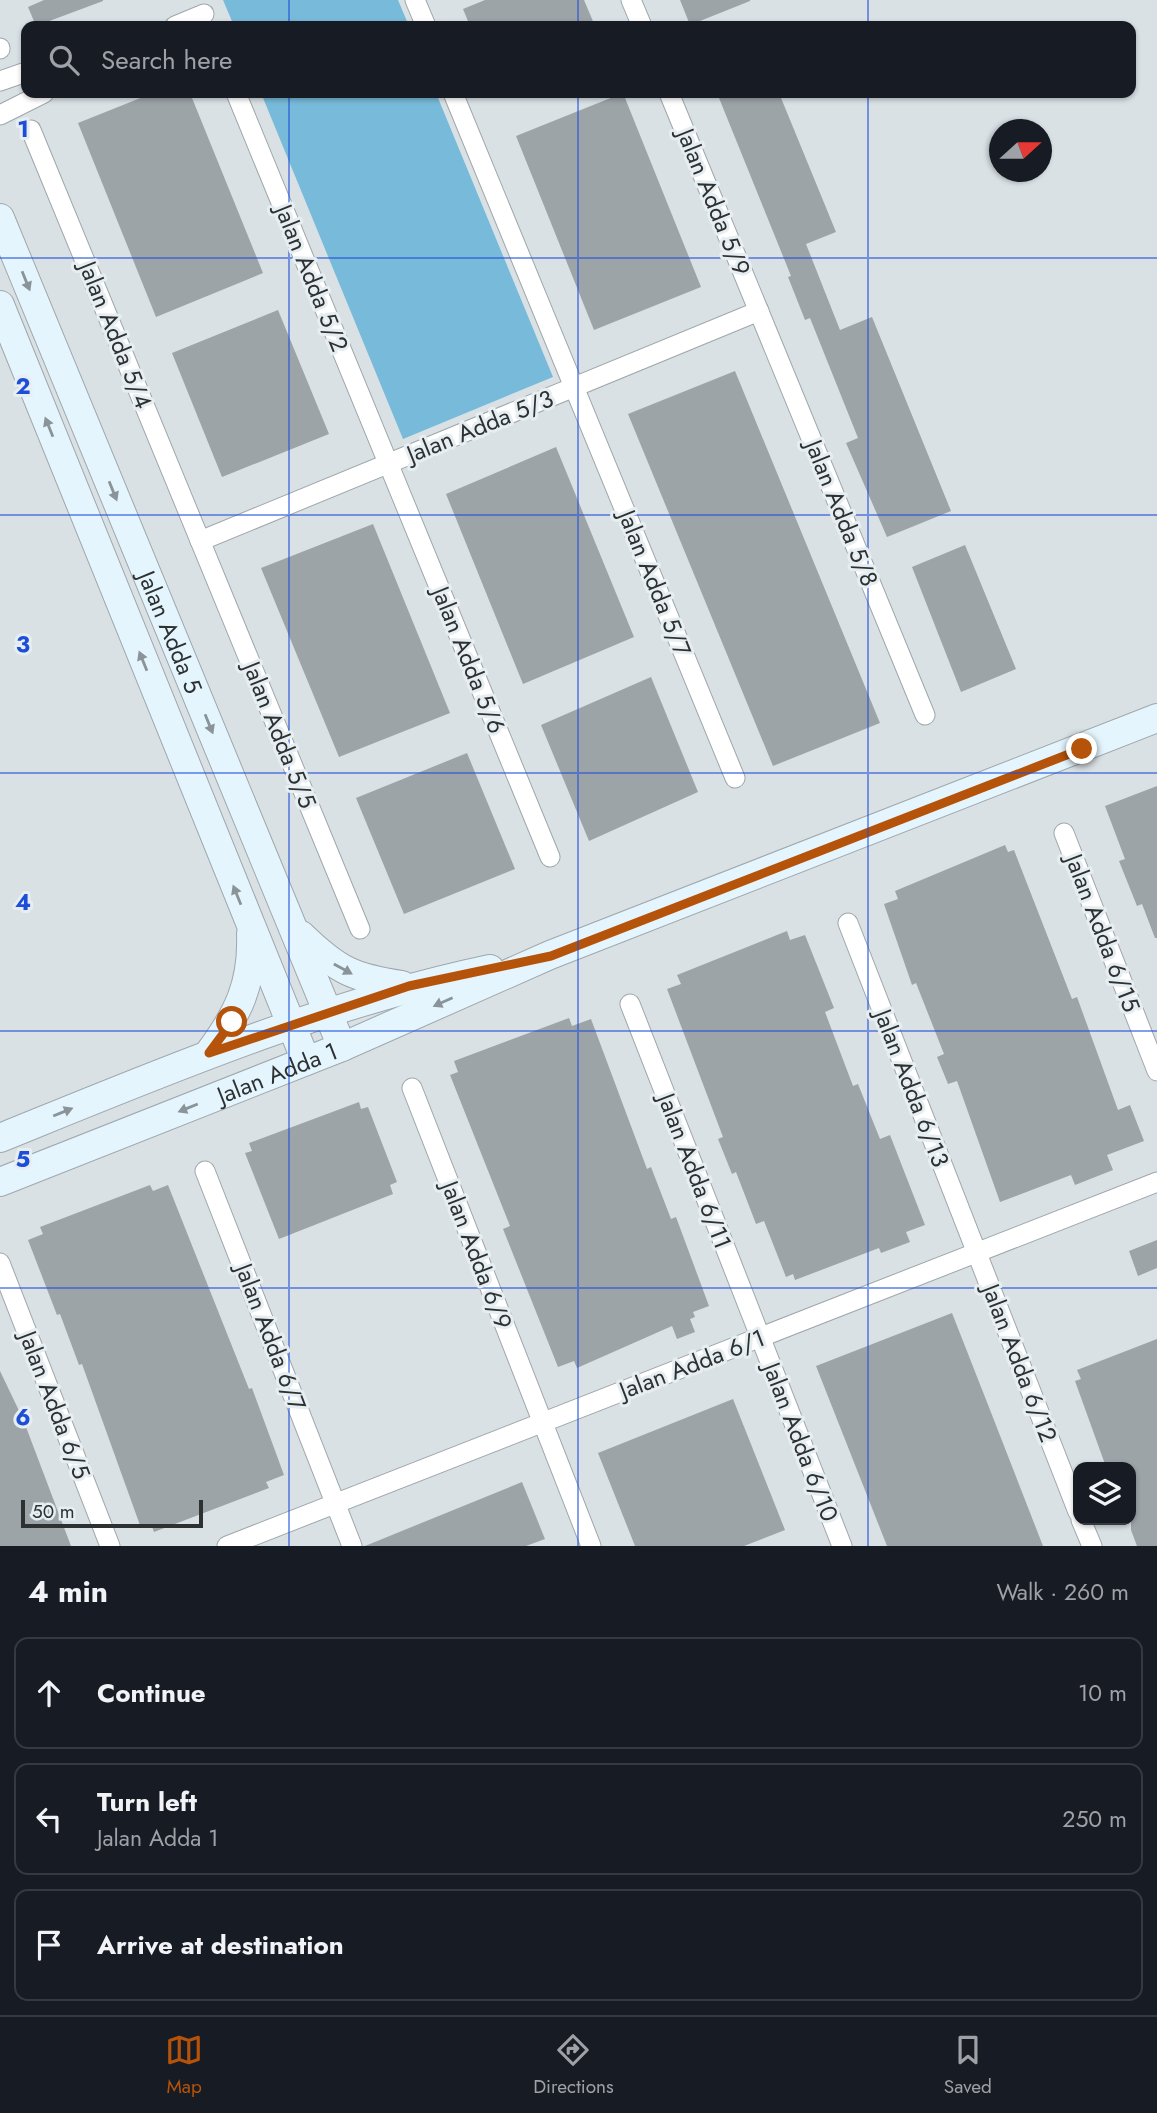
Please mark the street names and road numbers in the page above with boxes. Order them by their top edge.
street label: Jalan Adda 5/9 [667,120,759,281]
street label: Jalan Adda 5/2 [265,196,357,357]
street label: Jalan Adda 5/4 [69,253,161,414]
street label: Jalan Adda 5/3 [399,381,558,472]
street label: Jalan Adda 5/8 [796,432,887,591]
street label: Jalan Adda 5/7 [609,502,700,662]
street label: Jalan Adda 5 [129,563,212,699]
street label: Jalan Adda 5/6 [422,578,514,739]
street label: Jalan Adda 5/5 [234,654,325,814]
street label: Jalan Adda 6/15 [1056,846,1149,1017]
street label: Jalan Adda 6/13 [865,1001,958,1172]
street label: Jalan Adda 1 [209,1033,343,1113]
street label: Jalan Adda 6/11 [648,1085,741,1254]
street label: Jalan Adda 6/9 [432,1173,521,1334]
street label: Jalan Adda 6/7 [226,1256,315,1416]
street label: Jalan Adda 6/12 [973,1276,1066,1447]
street label: Jalan Adda 6/1 [611,1320,770,1409]
street label: Jalan Adda 6/5 [14,1327,96,1483]
street label: Jalan Adda 6/10 [754,1355,847,1526]

